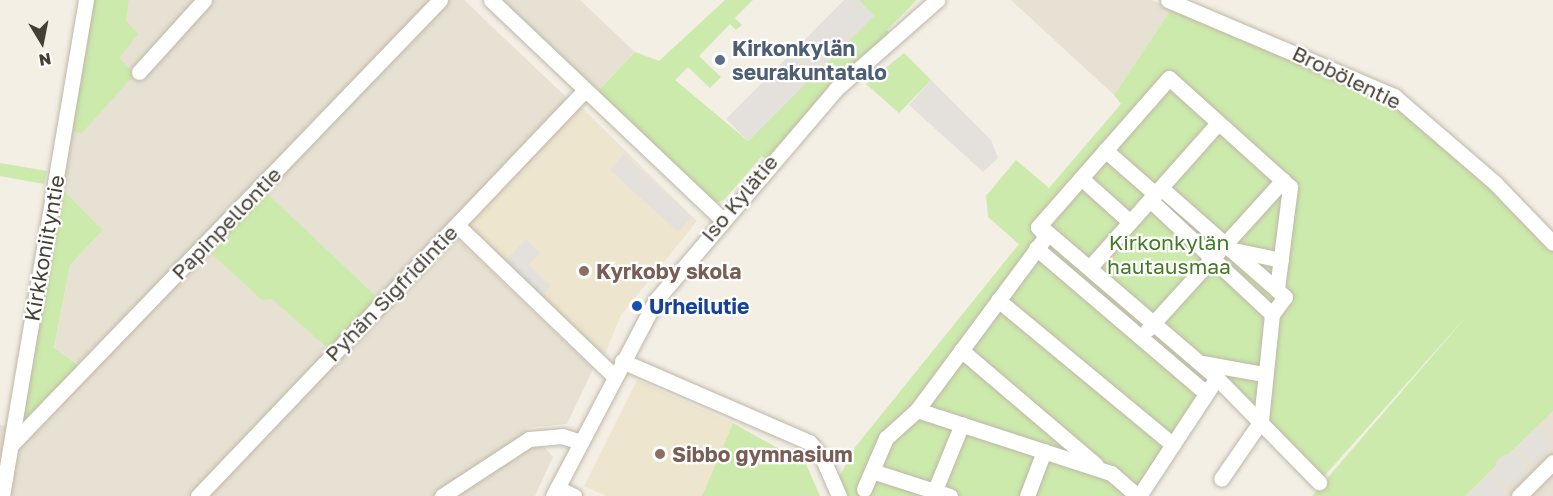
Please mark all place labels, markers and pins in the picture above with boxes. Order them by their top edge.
place label: Kirkonkylän seurakuntatalo [732,35,887,85]
marker: Kirkonkylän seurakuntatalo [713,53,727,67]
place label: Kyrkoby skola [596,258,741,284]
marker: Kyrkoby skola [577,264,591,278]
place label: Urheilutie [649,293,749,319]
marker: Urheilutie [630,299,644,313]
place label: Sibbo gymnasium [672,441,853,467]
marker: Sibbo gymnasium [653,447,667,461]

